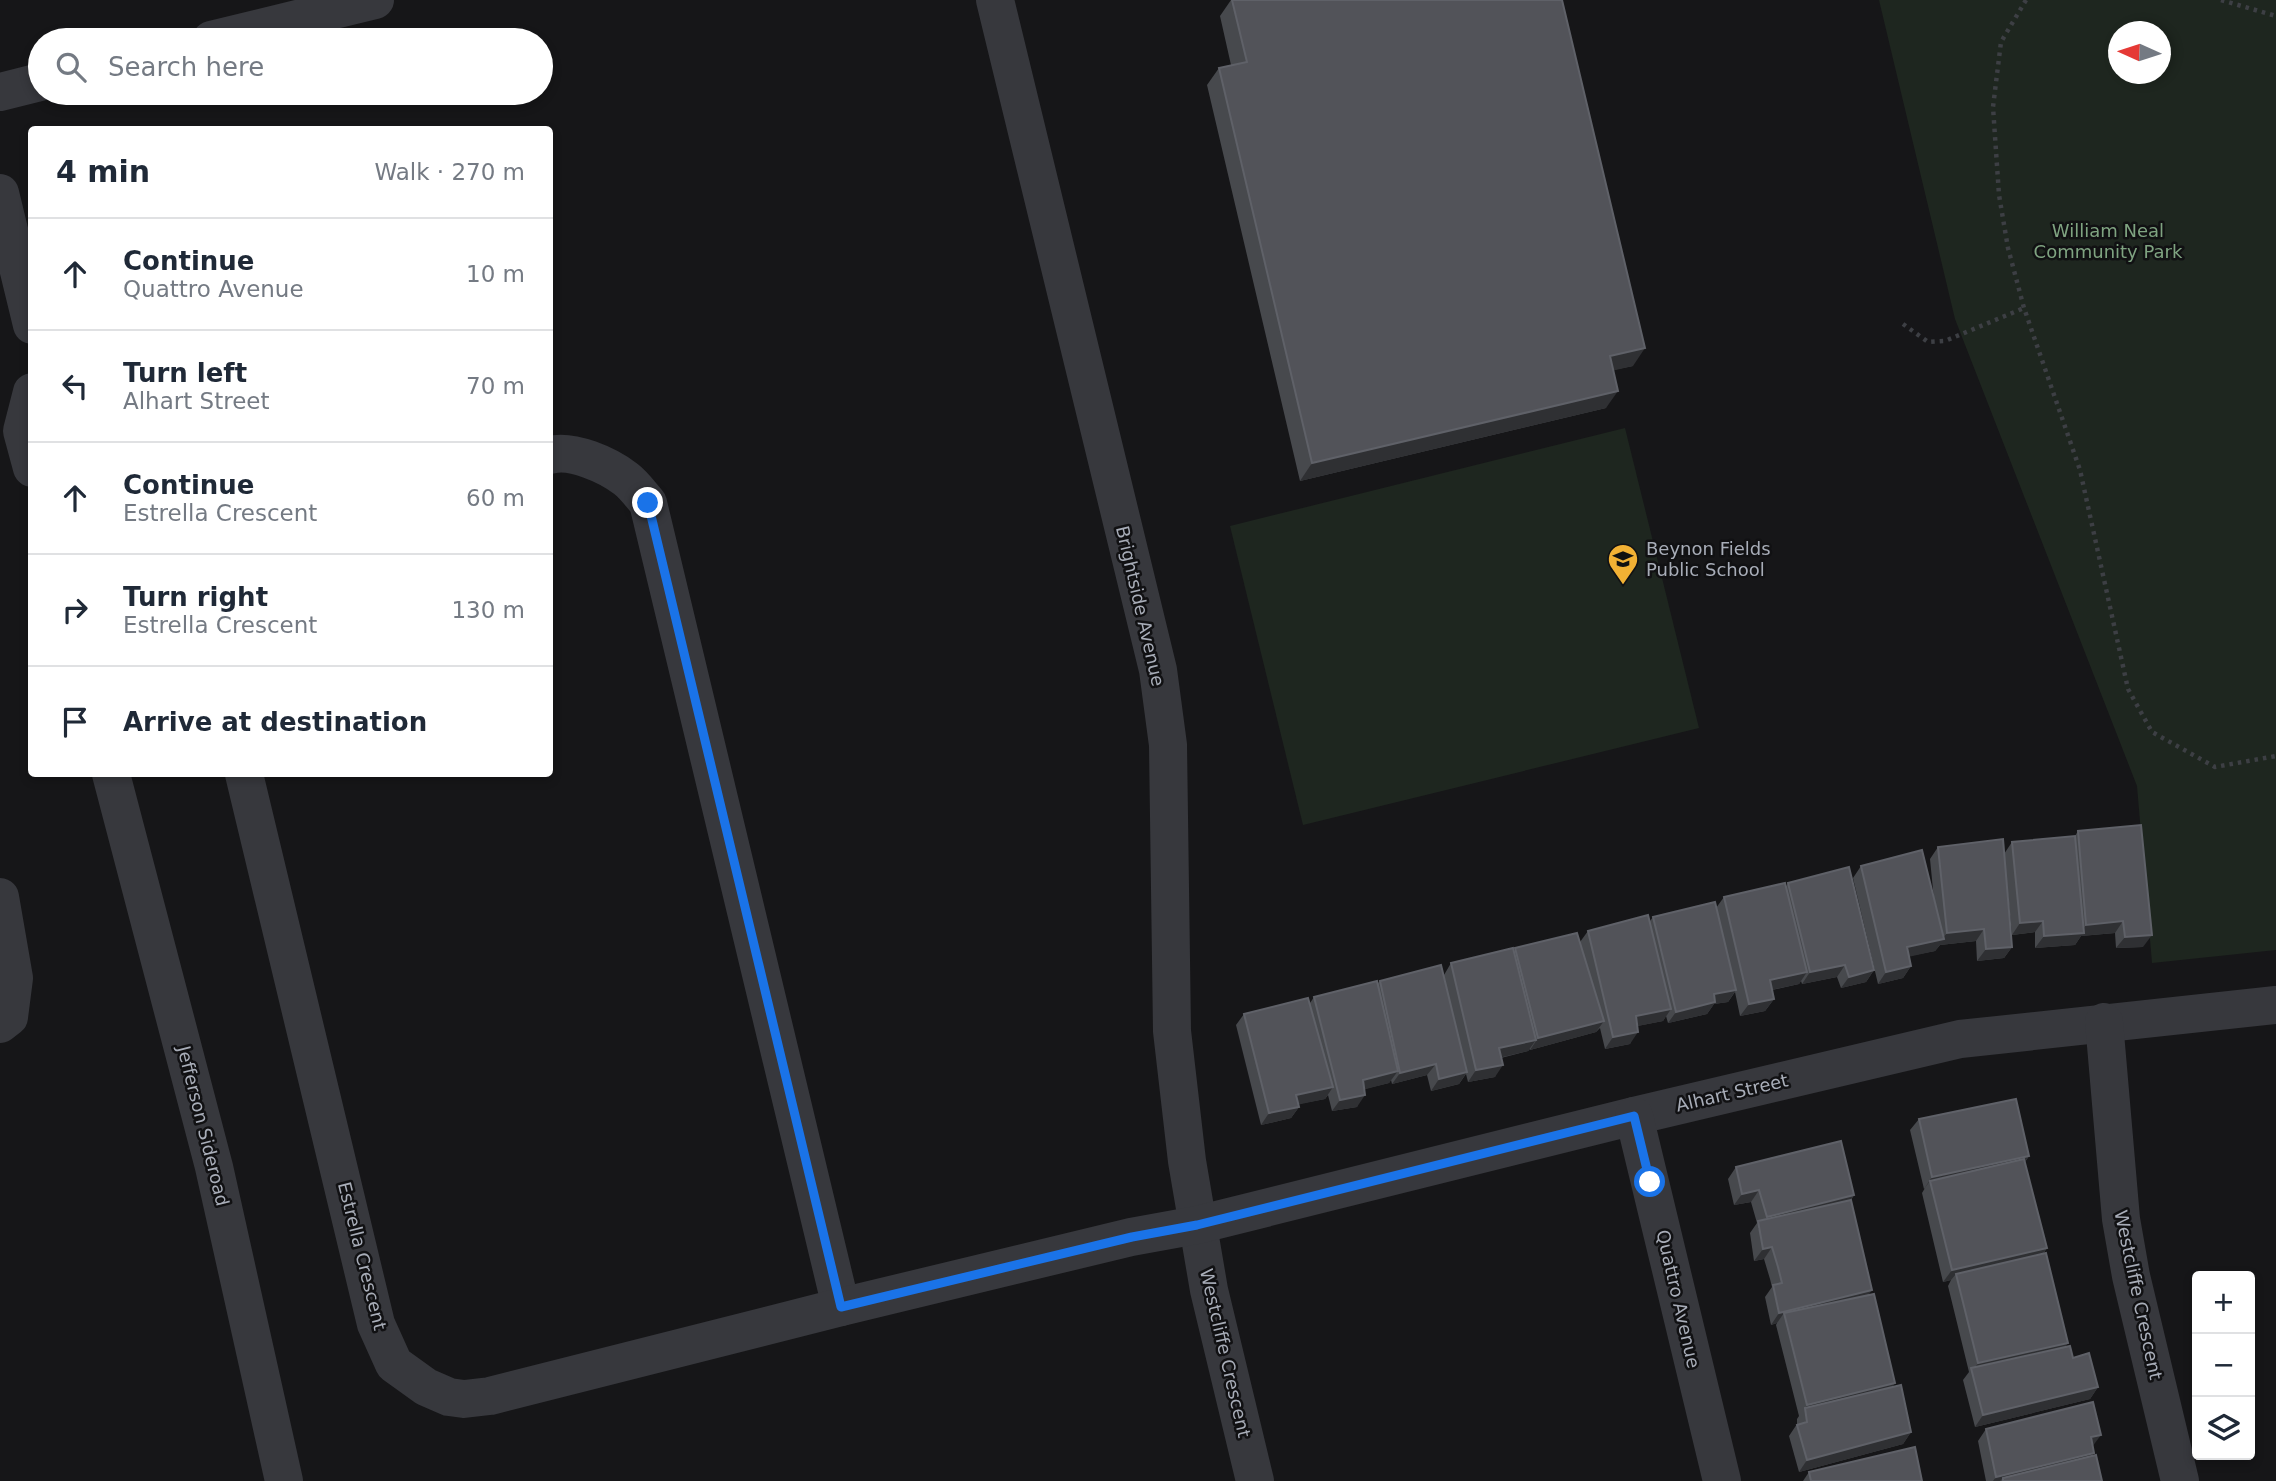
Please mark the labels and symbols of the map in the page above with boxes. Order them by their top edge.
north arrow [2108,21,2171,84]
park label: William Neal Community Park [2034,220,2183,262]
route end [632,487,663,518]
street label: Brightside Avenue [1112,524,1169,688]
place label: Beynon Fields Public School [1646,538,1771,580]
school or university icon: Beynon Fields Public School [1606,542,1640,586]
street label: Jefferson Sideroad [173,1043,234,1208]
street label: Alhart Street [1674,1069,1790,1116]
route start [1634,1166,1665,1197]
street label: Estrella Crescent [334,1180,391,1332]
street label: Westcliffe Crescent [2110,1208,2167,1382]
street label: Quattro Avenue [1652,1228,1705,1370]
street label: Westcliffe Crescent [1196,1266,1255,1439]

